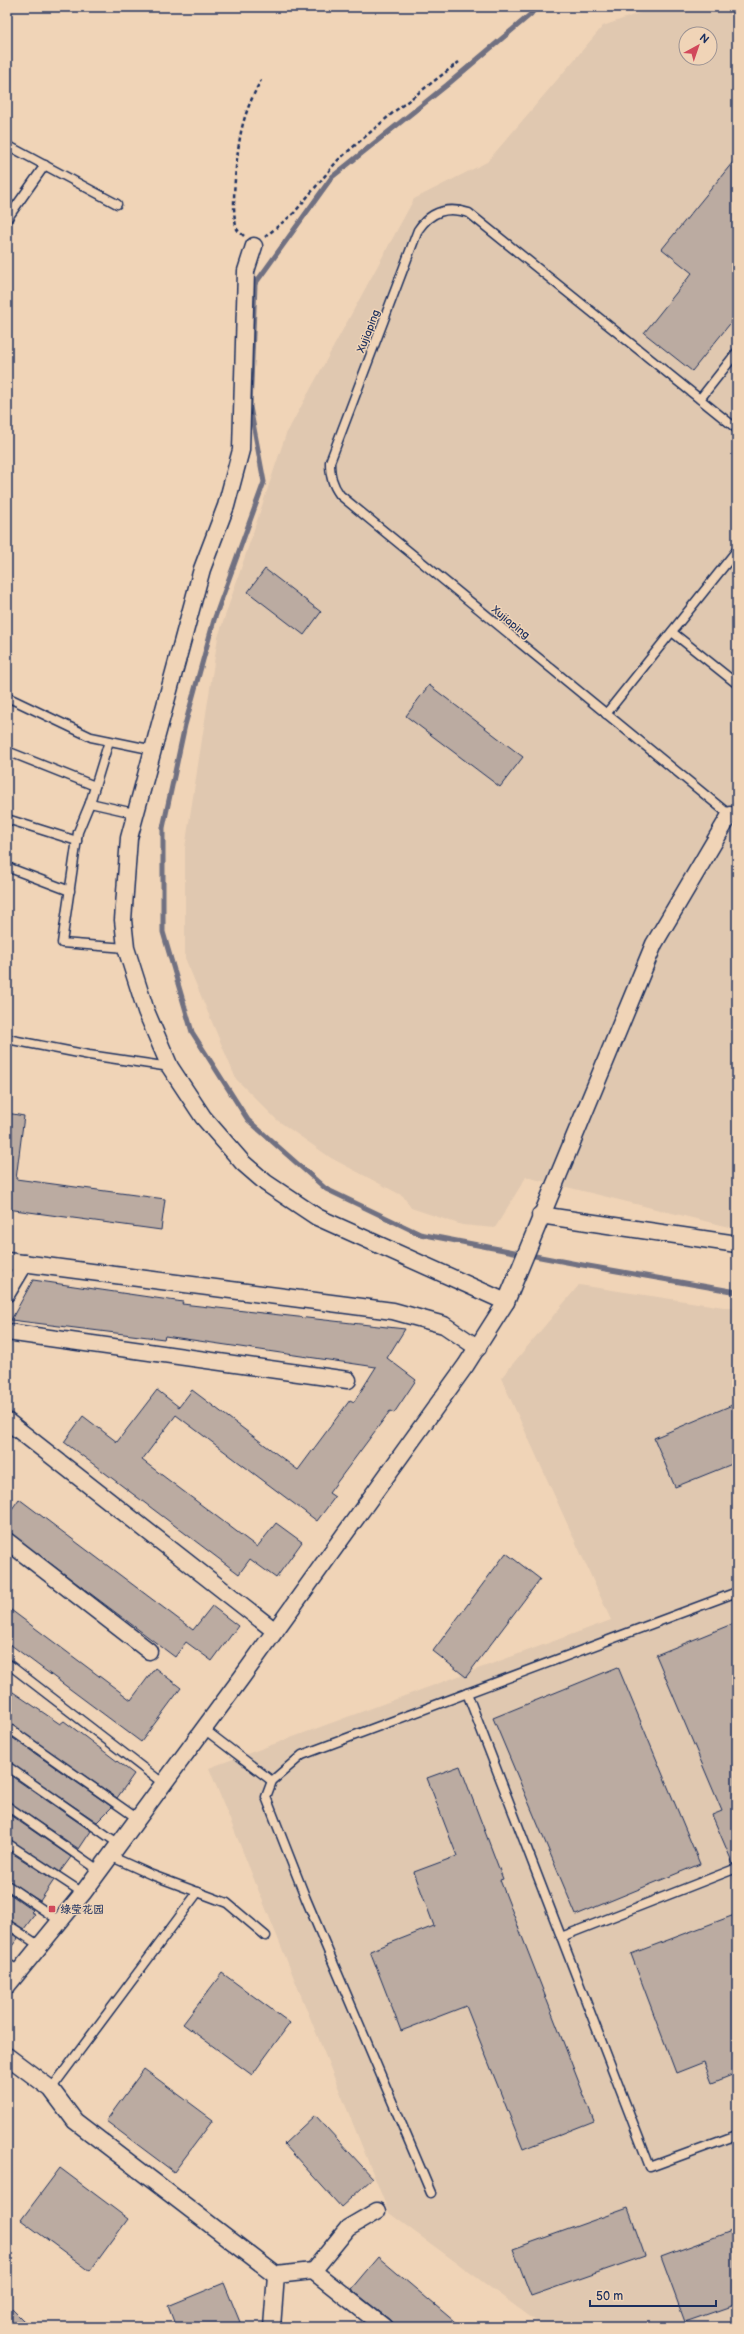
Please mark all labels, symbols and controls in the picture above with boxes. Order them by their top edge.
north arrow [678,26,718,66]
text: N [697,31,711,46]
street label: Xujiaping [354,308,383,356]
street label: Xujiaping [488,602,532,642]
place label: 绿莹花园 [60,1903,104,1916]
marker: 绿莹花园 [47,1904,57,1914]
scale bar [590,2282,716,2308]
text: 50 m [596,2289,623,2304]

